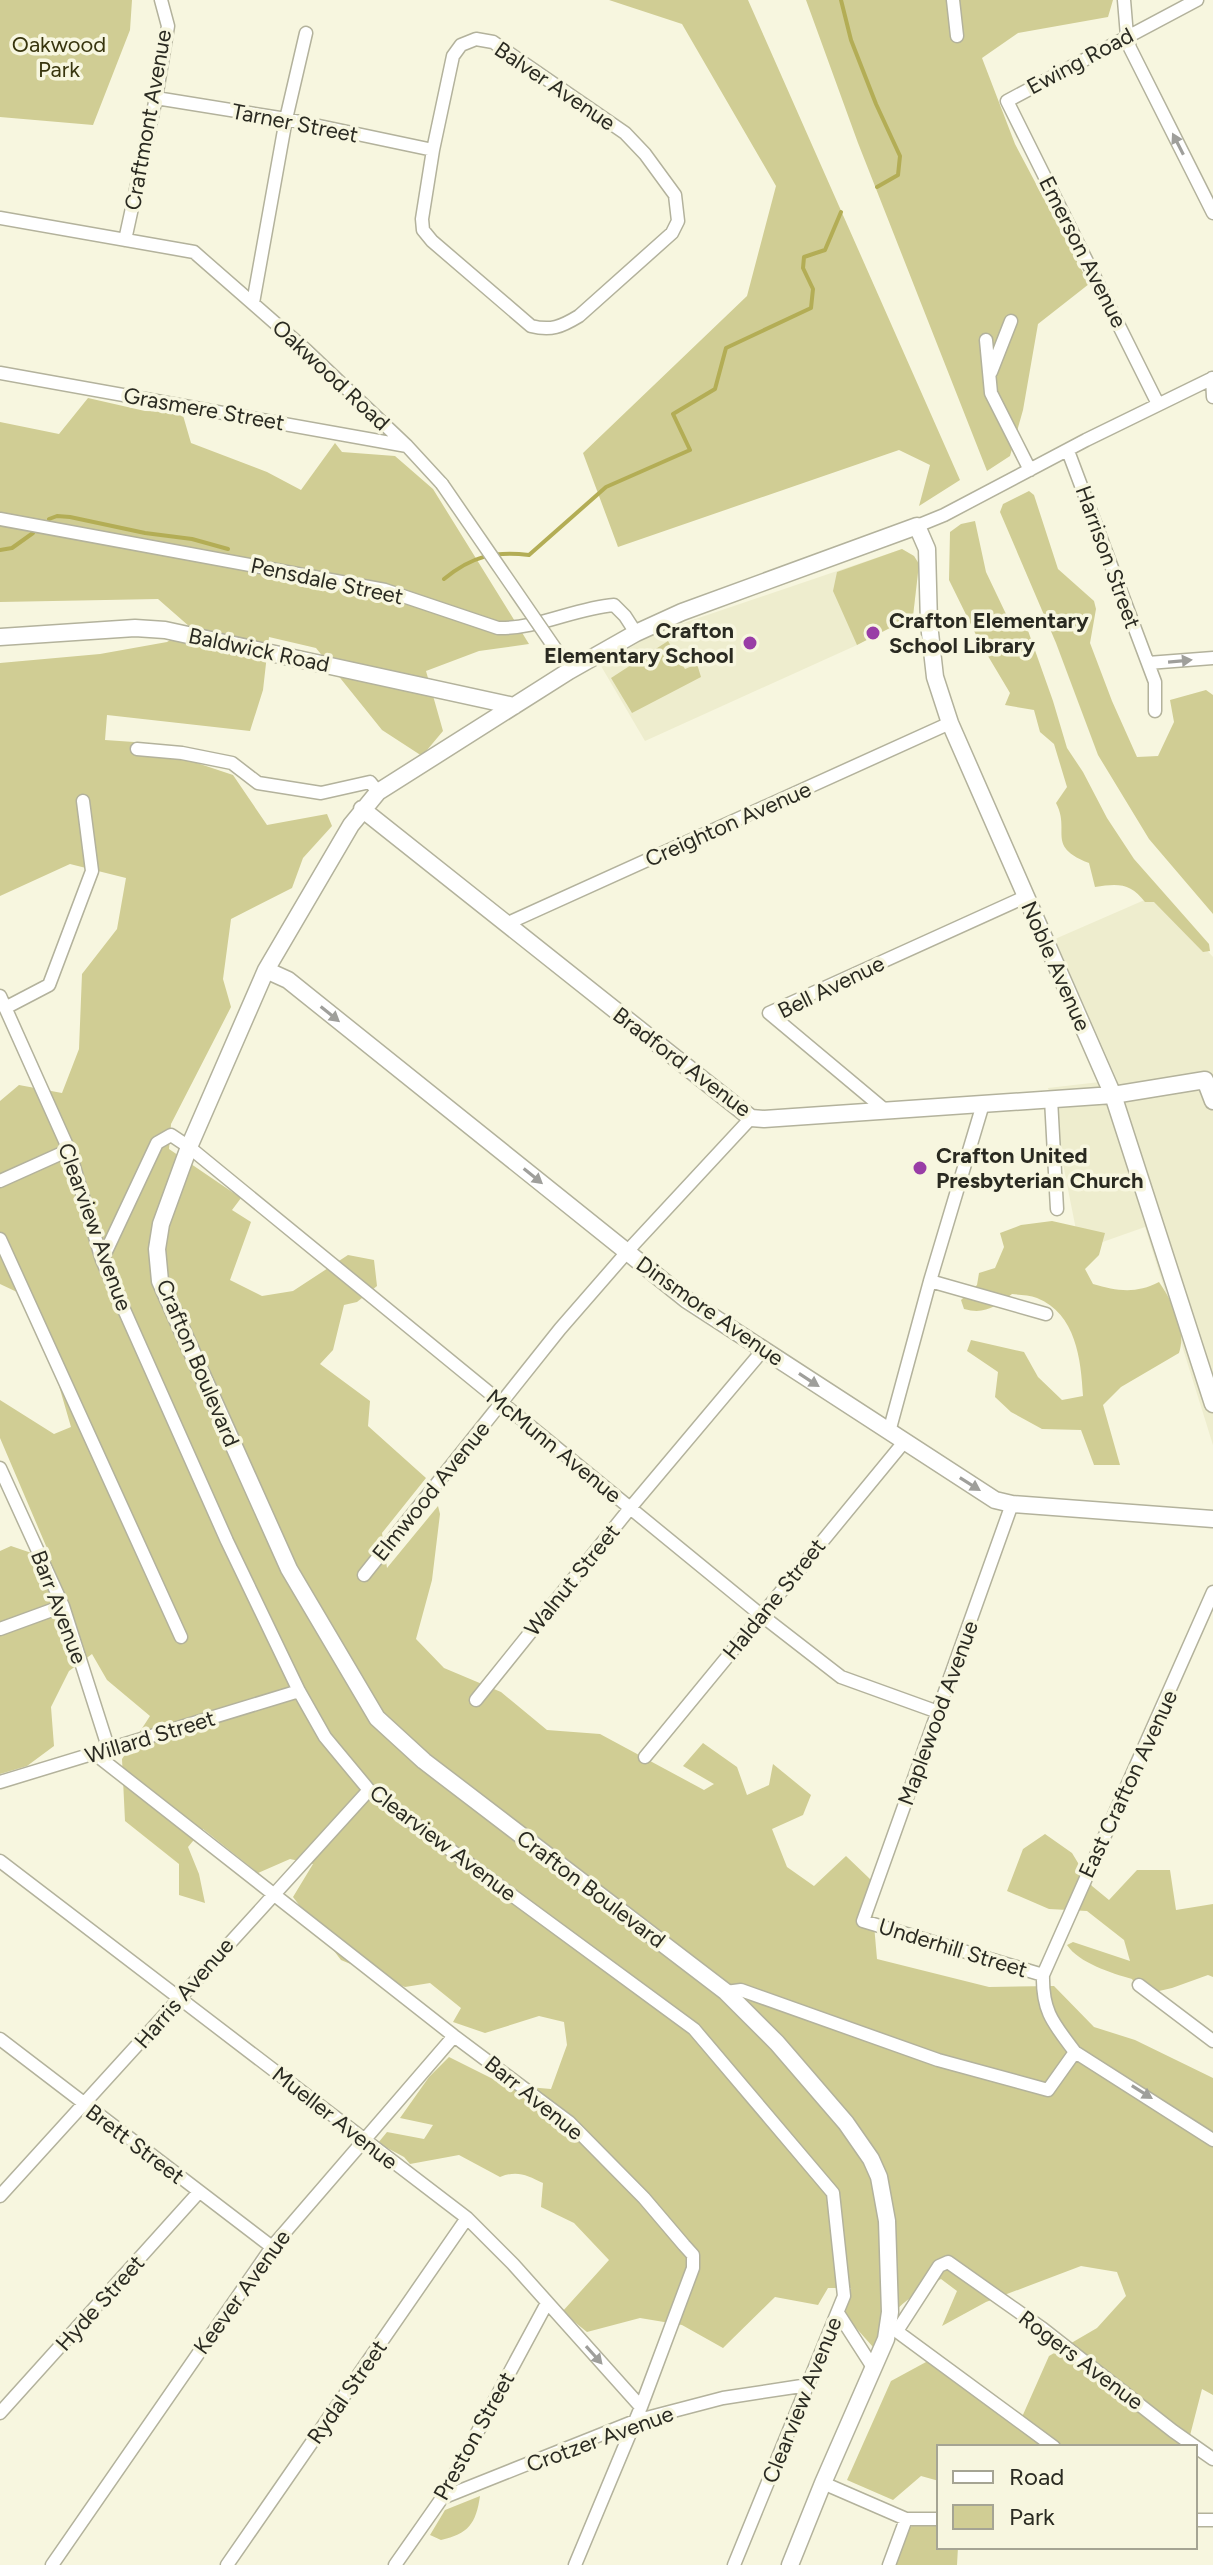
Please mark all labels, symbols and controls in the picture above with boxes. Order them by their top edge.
street label: Ewing Road [1022,22,1138,100]
street label: Craftmont Avenue [119,28,177,212]
park label: Oakwood Park [12,31,106,83]
street label: Balver Avenue [489,36,621,136]
street label: Tarner Street [230,98,360,148]
one-way arrow [1171,132,1185,155]
street label: Emerson Avenue [1033,172,1133,332]
street label: Oakwood Road [267,314,395,436]
street label: Grasmere Street [121,382,287,436]
street label: Harrison Street [1070,482,1146,632]
street label: Pensdale Street [248,552,406,610]
place label: Crafton Elementary School Library [889,607,1089,659]
place label: Crafton Elementary School [544,617,734,669]
street label: Baldwick Road [186,622,332,678]
marker: Crafton Elementary School Library [864,624,882,642]
marker: Crafton Elementary School [741,634,759,652]
one-way arrow [1168,654,1193,667]
street label: Creighton Avenue [641,775,815,873]
street label: Noble Avenue [1015,897,1097,1035]
street label: Bell Avenue [773,950,889,1024]
street label: Bradford Avenue [608,1001,756,1123]
one-way arrow [320,1005,340,1022]
street label: Clearview Avenue [52,1139,138,1315]
place label: Crafton United Presbyterian Church [936,1142,1144,1194]
marker: Crafton United Presbyterian Church [911,1159,929,1177]
one-way arrow [523,1168,543,1184]
street label: Dinsmore Avenue [631,1250,789,1372]
street label: Crafton Boulevard [151,1275,245,1451]
one-way arrow [798,1373,820,1387]
street label: McMunn Avenue [481,1383,627,1509]
street label: Elmwood Avenue [366,1416,496,1566]
one-way arrow [959,1476,981,1490]
street label: Walnut Street [519,1519,625,1641]
street label: Haldane Street [717,1533,831,1665]
street label: Barr Avenue [25,1546,93,1668]
street label: Maplewood Avenue [892,1617,984,1809]
street label: East Crafton Avenue [1073,1686,1183,1882]
street label: Willard Street [82,1704,218,1770]
street label: Clearview Avenue [364,1779,522,1907]
street label: Crafton Boulevard [511,1824,671,1954]
street label: Underhill Street [875,1913,1031,1983]
street label: Harris Avenue [129,1932,239,2054]
street label: Barr Avenue [479,2050,589,2146]
street label: Mueller Avenue [267,2061,403,2175]
one-way arrow [1131,2085,1153,2099]
street label: Brett Street [80,2098,190,2190]
street label: Keever Avenue [188,2224,296,2360]
street label: Hyde Street [50,2249,150,2357]
street label: Rogers Avenue [1013,2304,1149,2416]
street label: Clearview Avenue [756,2313,848,2487]
street label: Rydal Street [301,2335,393,2449]
one-way arrow [584,2345,602,2364]
street label: Preston Street [428,2367,520,2505]
street label: Crotzer Avenue [523,2400,677,2478]
legend [937,2445,1197,2549]
text: Road [1009,2462,1064,2491]
text: Park [1009,2502,1055,2531]

